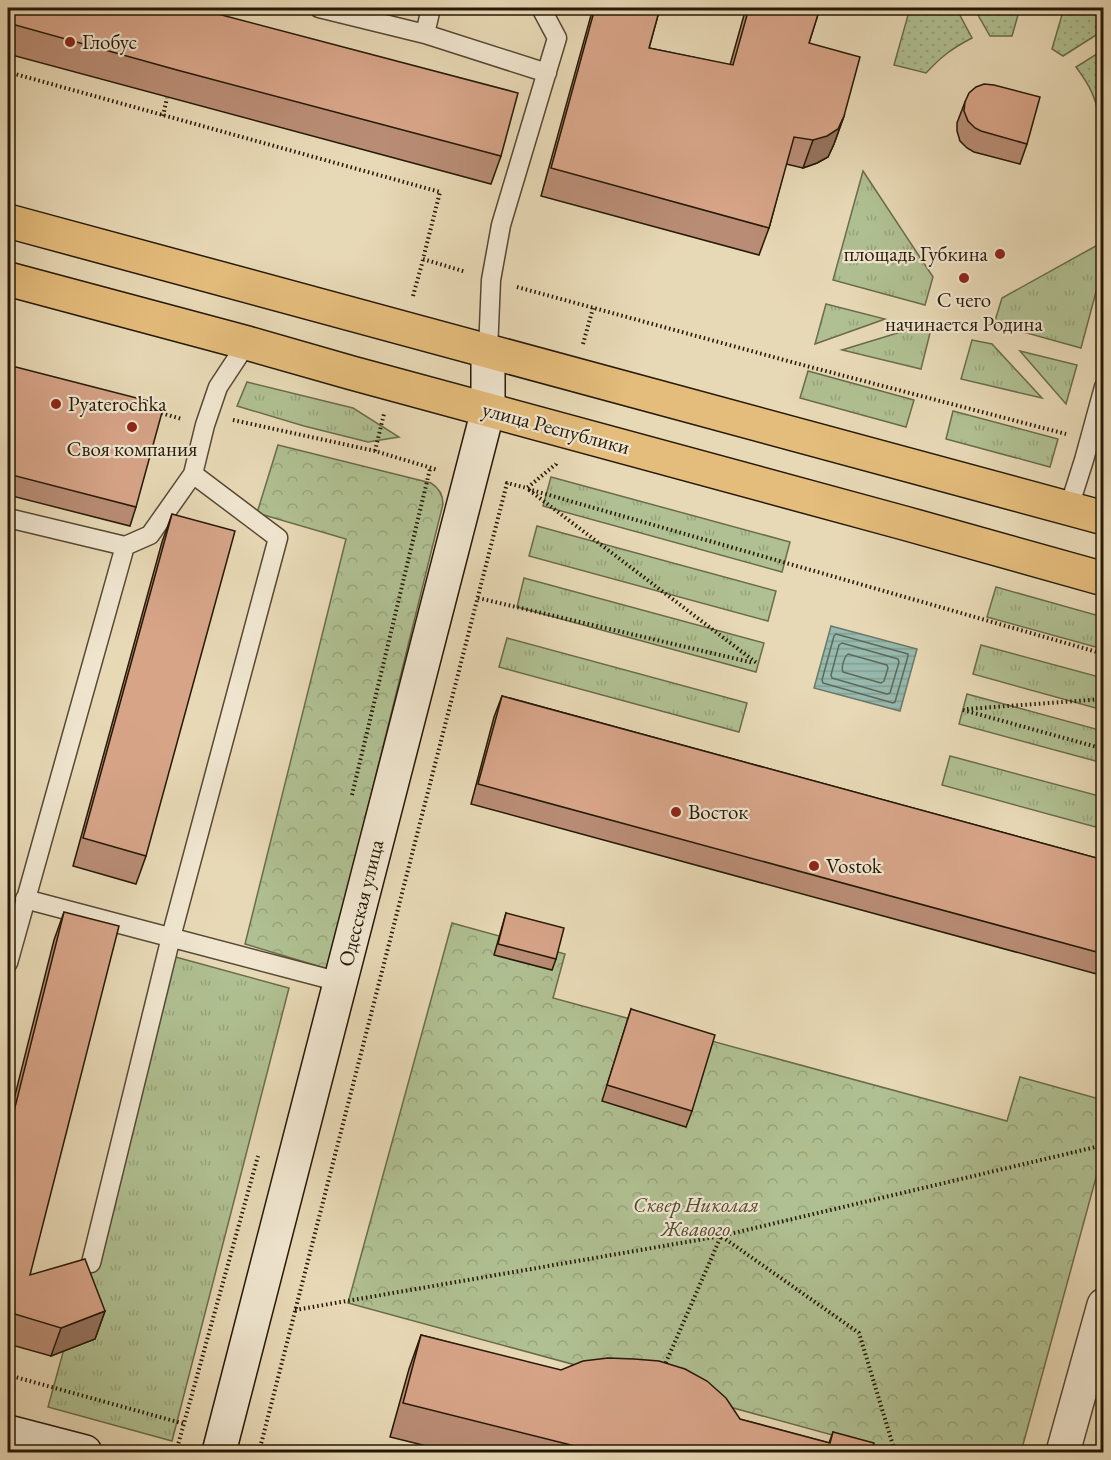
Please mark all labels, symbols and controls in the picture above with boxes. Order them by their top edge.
place label: Глобус [82,28,137,55]
marker: Глобус [63,35,77,49]
place label: площадь Губкина [844,240,989,267]
marker: площадь Губкина [993,247,1007,261]
marker: С чего начинается Родина [957,271,971,285]
place label: С чего начинается Родина [885,286,1044,337]
place label: Pyaterochka [68,390,167,417]
street label: улица Республики [479,395,633,460]
marker: Pyaterochka [49,397,63,411]
marker: Своя компания [125,420,139,434]
place label: Своя компания [67,435,197,462]
place label: Восток [688,798,748,825]
marker: Восток [669,805,683,819]
street label: Одесская улица [332,836,390,969]
place label: Vostok [826,852,883,879]
marker: Vostok [807,859,821,873]
park label: Сквер Николая Жвавого [633,1191,759,1242]

